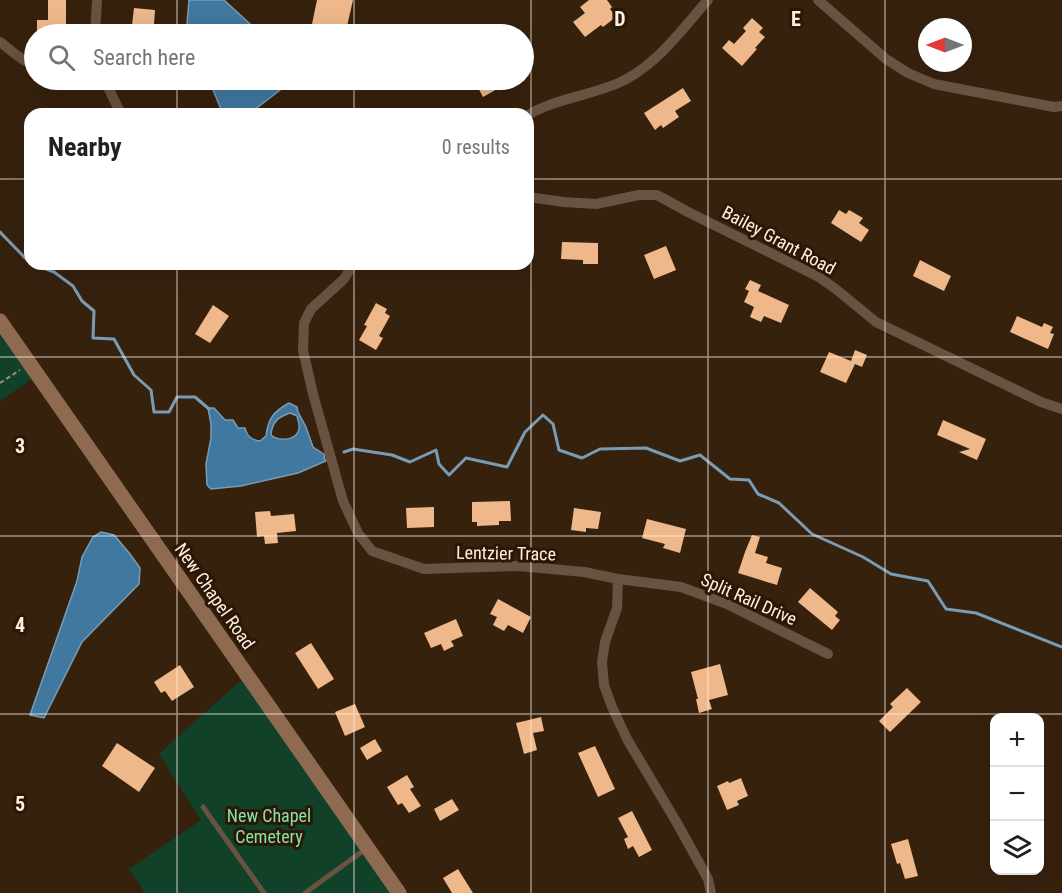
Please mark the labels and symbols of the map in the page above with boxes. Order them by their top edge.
text: D [614,7,626,31]
text: E [791,7,801,31]
north arrow [918,18,972,72]
street label: Bailey Grant Road [719,201,839,279]
text: 3 [15,434,25,458]
street label: New Chapel Road [171,539,259,653]
street label: Lentzier Trace [456,542,556,564]
street label: Split Rail Drive [698,569,800,629]
text: 4 [15,613,25,637]
text: 5 [15,792,25,816]
park label: New Chapel Cemetery [227,805,311,847]

